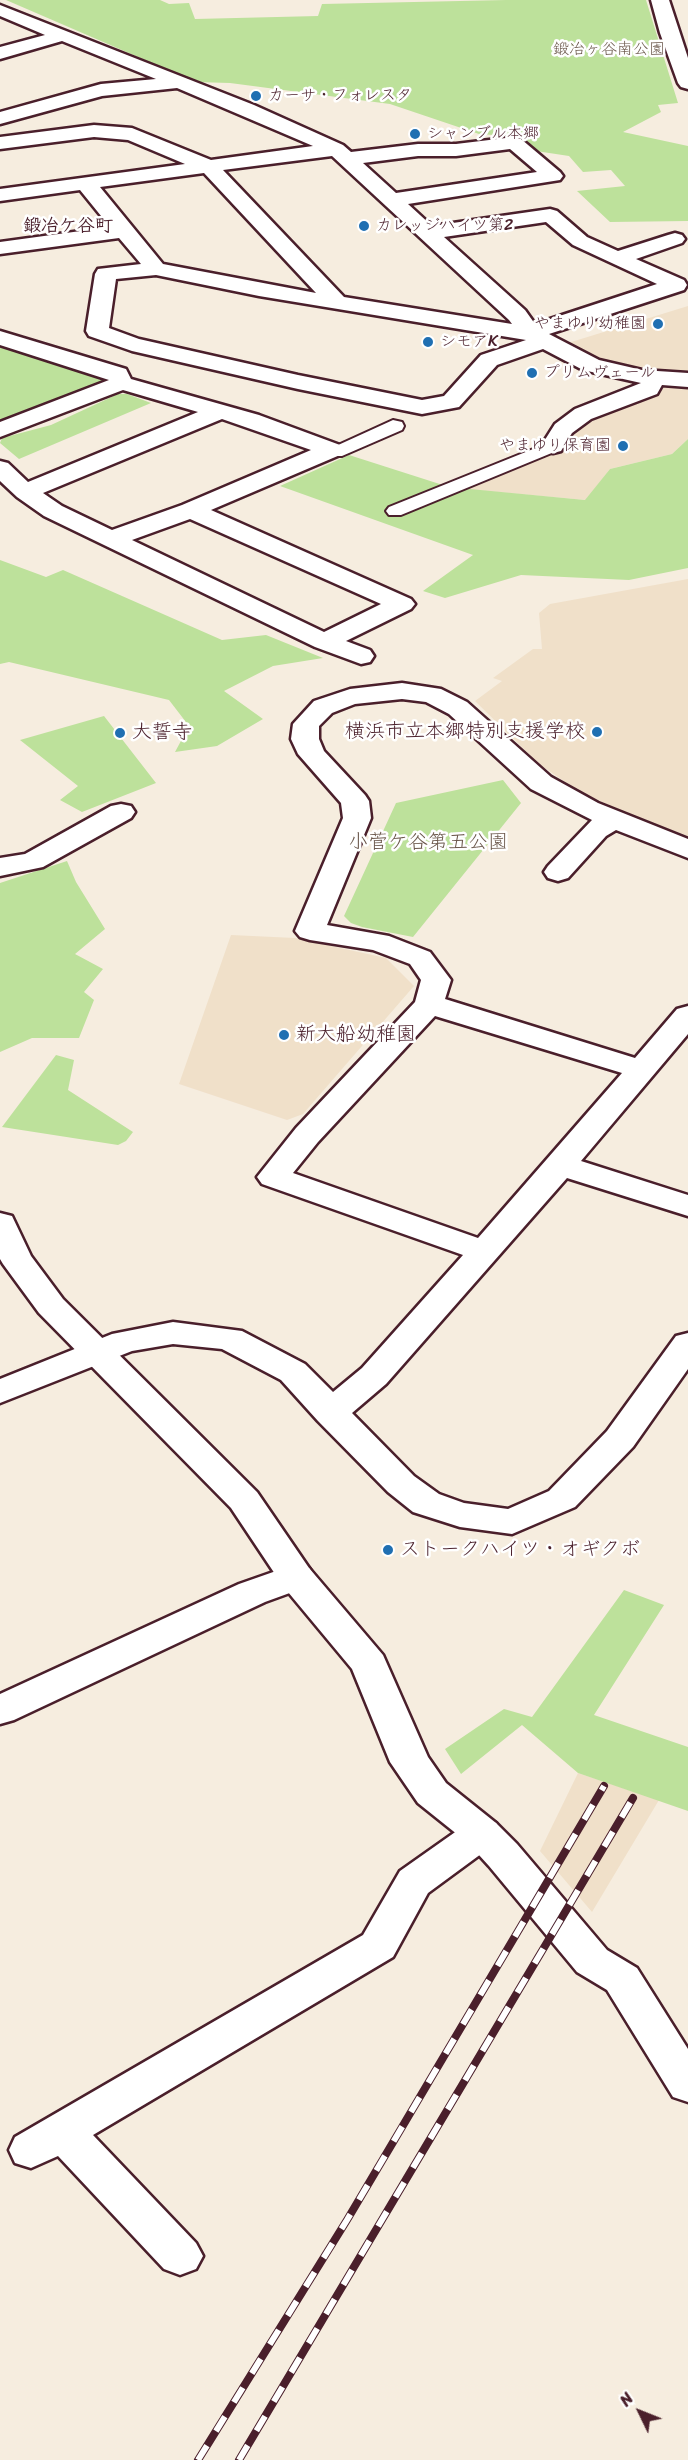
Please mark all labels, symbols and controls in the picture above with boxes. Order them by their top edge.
park label: 鍛冶ヶ谷南公園 [553,40,665,60]
place label: カーサ・フォレスタ [268,86,412,106]
marker: カーサ・フォレスタ [249,89,263,103]
place label: シャンブル本郷 [427,124,539,144]
marker: シャンブル本郷 [408,127,422,141]
district label: 鍛冶ケ谷町 [23,215,113,237]
place label: カレッジハイツ第2 [376,216,513,236]
marker: カレッジハイツ第2 [357,219,371,233]
place label: やまゆり幼稚園 [534,314,646,334]
marker: やまゆり幼稚園 [651,317,665,331]
place label: シモアK [440,332,498,352]
marker: シモアK [421,335,435,349]
place label: プリムヴェール [544,363,656,383]
marker: プリムヴェール [525,366,539,380]
place label: やまゆり保育園 [499,436,611,456]
marker: やまゆり保育園 [616,439,630,453]
place label: 横浜市立本郷特別支援学校 [345,720,585,744]
place label: 大誓寺 [132,721,192,745]
marker: 横浜市立本郷特別支援学校 [590,725,604,739]
marker: 大誓寺 [113,726,127,740]
park label: 小菅ケ谷第五公園 [348,831,508,855]
place label: 新大船幼稚園 [296,1023,416,1047]
marker: 新大船幼稚園 [277,1028,291,1042]
place label: ストークハイツ・オギクボ [400,1538,640,1562]
marker: ストークハイツ・オギクボ [381,1543,395,1557]
north arrow [610,2382,670,2442]
text: N [612,2385,641,2413]

